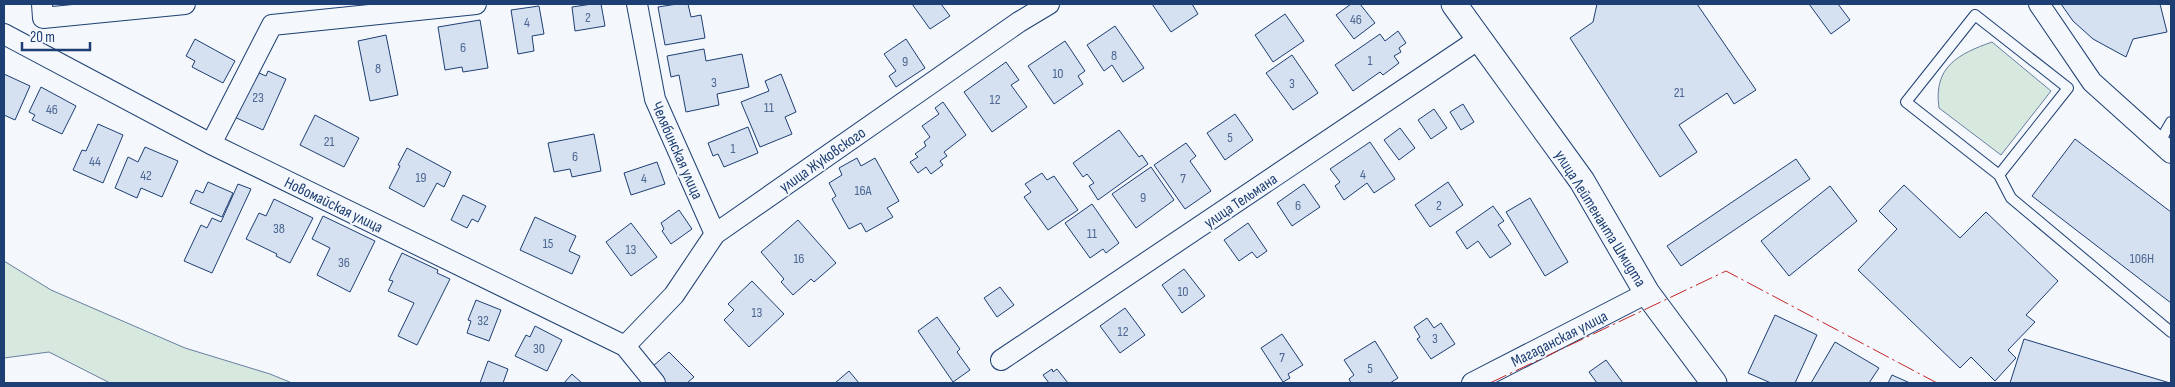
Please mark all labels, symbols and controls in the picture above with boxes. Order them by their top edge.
house number: 2 [585,9,591,26]
house number: 46 [1350,11,1362,28]
house number: 4 [524,14,530,31]
scale bar [22,20,90,52]
text: 20 m [30,28,55,47]
house number: 6 [460,39,466,56]
house number: 8 [1111,47,1117,64]
house number: 1 [1368,52,1373,69]
house number: 9 [902,53,908,70]
house number: 8 [375,60,381,77]
house number: 10 [1052,65,1064,82]
house number: 3 [711,74,717,91]
house number: 3 [1289,75,1295,92]
house number: 21 [1674,84,1684,101]
house number: 23 [252,89,264,106]
house number: 12 [990,91,1001,108]
street label: Челябинская улица [647,99,707,202]
house number: 11 [764,99,774,116]
house number: 46 [46,101,58,118]
street label: улица Жуковского [776,124,870,197]
house number: 5 [1227,129,1233,146]
house number: 21 [324,133,334,150]
house number: 1 [731,140,736,157]
street label: улица Лейтенанта Шмидта [1550,147,1650,291]
house number: 6 [572,148,578,165]
house number: 44 [89,153,101,170]
house number: 4 [1360,166,1366,183]
house number: 42 [140,167,152,184]
house number: 19 [415,169,427,186]
house number: 4 [641,170,647,187]
house number: 7 [1180,170,1186,187]
street label: улица Тельмана [1201,170,1281,233]
street label: Новомайская улица [281,173,386,237]
house number: 16А [854,182,873,199]
house number: 9 [1140,189,1146,206]
house number: 6 [1295,197,1301,214]
house number: 2 [1436,197,1442,214]
house number: 38 [273,220,285,237]
house number: 11 [1087,225,1097,242]
house number: 15 [543,235,554,252]
house number: 13 [626,241,637,258]
house number: 16 [793,250,805,267]
house number: 106Н [2130,250,2154,267]
house number: 36 [338,254,350,271]
house number: 10 [1177,283,1189,300]
house number: 13 [752,304,763,321]
street label: Магаданская улица [1508,307,1611,372]
house number: 32 [477,312,489,329]
house number: 12 [1118,323,1129,340]
house number: 3 [1432,330,1438,347]
house number: 30 [533,340,545,357]
house number: 7 [1279,349,1285,366]
house number: 5 [1367,360,1373,377]

